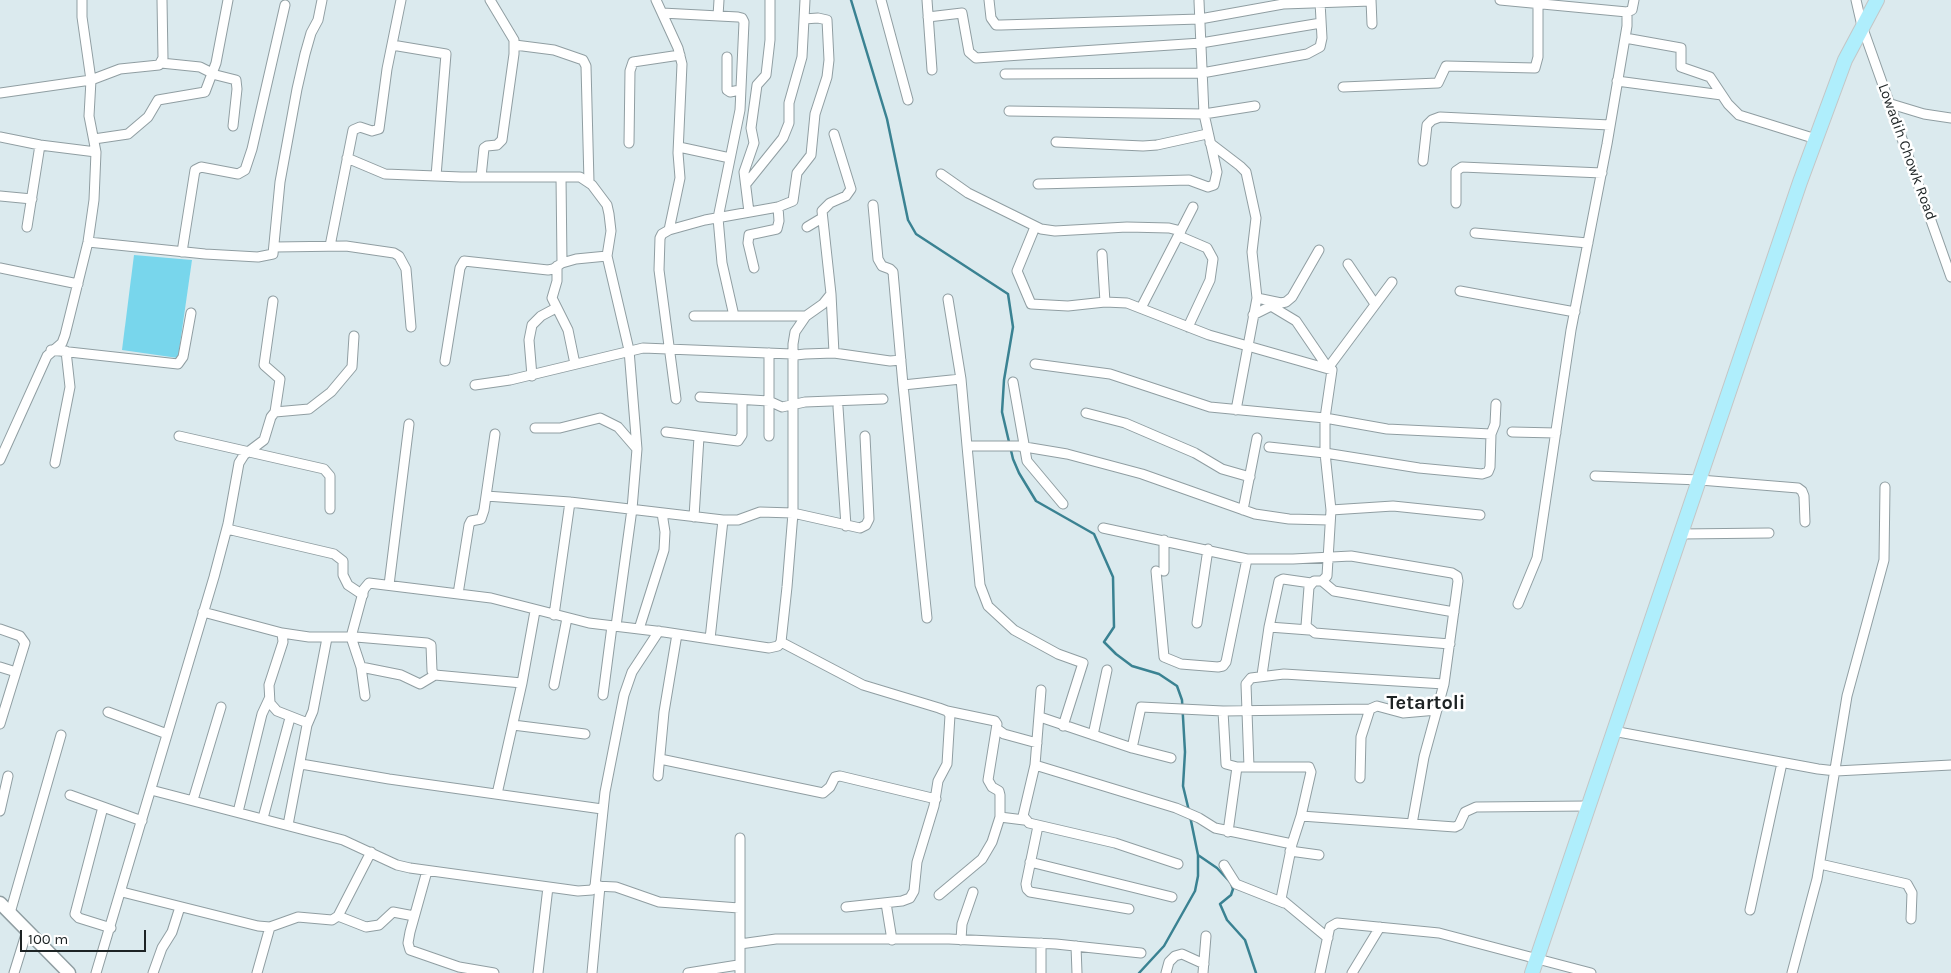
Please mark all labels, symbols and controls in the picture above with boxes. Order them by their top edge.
street label: Lowadih Chowk Road [1874,81,1940,223]
district label: Tetartoli [1387,691,1465,715]
scale bar [22,920,149,952]
text: 100 m [28,930,68,948]

